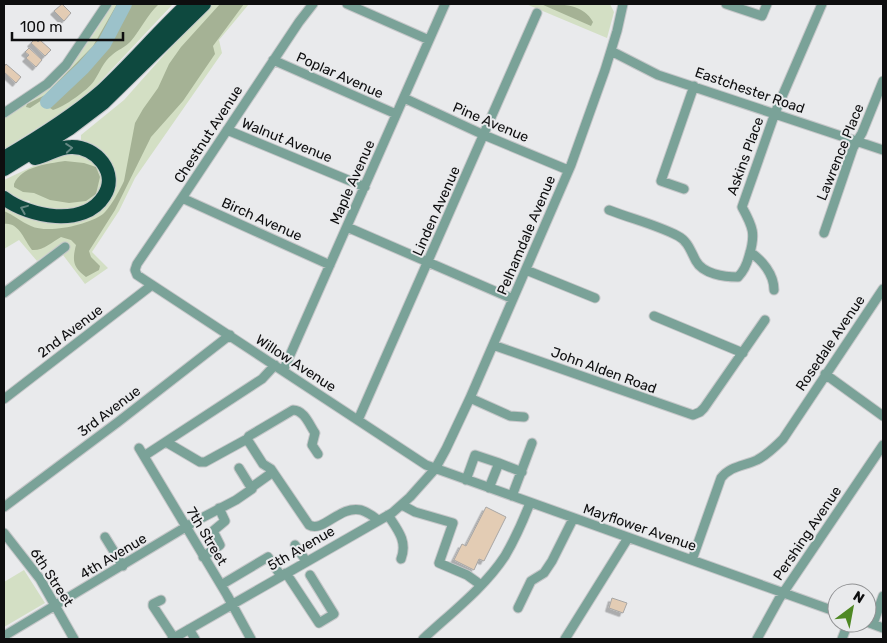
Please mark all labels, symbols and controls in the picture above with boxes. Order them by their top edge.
scale bar [12,10,124,42]
text: 100 m [20,18,62,36]
street label: Poplar Avenue [294,49,386,102]
street label: Eastchester Road [693,64,807,117]
street label: Chestnut Avenue [171,82,246,186]
street label: Pine Avenue [450,99,531,146]
street label: Lawrence Place [813,101,868,203]
street label: Walnut Avenue [239,115,335,166]
street label: Askins Place [723,115,768,198]
street label: Maple Avenue [326,137,379,227]
one-way arrow [65,143,73,154]
street label: Linden Avenue [409,164,464,259]
street label: Pelhamdale Avenue [494,173,559,298]
street label: Birch Avenue [219,194,305,245]
one-way arrow [20,205,29,216]
street label: Rosedale Avenue [792,292,869,394]
street label: 2nd Avenue [34,301,106,361]
street label: Willow Avenue [252,331,339,396]
street label: John Alden Road [549,343,659,397]
street label: 3rd Avenue [75,382,144,440]
street label: Pershing Avenue [770,483,845,584]
street label: Mayflower Avenue [581,500,699,555]
street label: 7th Street [183,504,231,569]
street label: 5th Avenue [265,522,338,574]
street label: 4th Avenue [77,530,150,583]
street label: 6th Street [26,545,77,610]
north arrow [827,583,877,633]
text: N [850,588,867,607]

